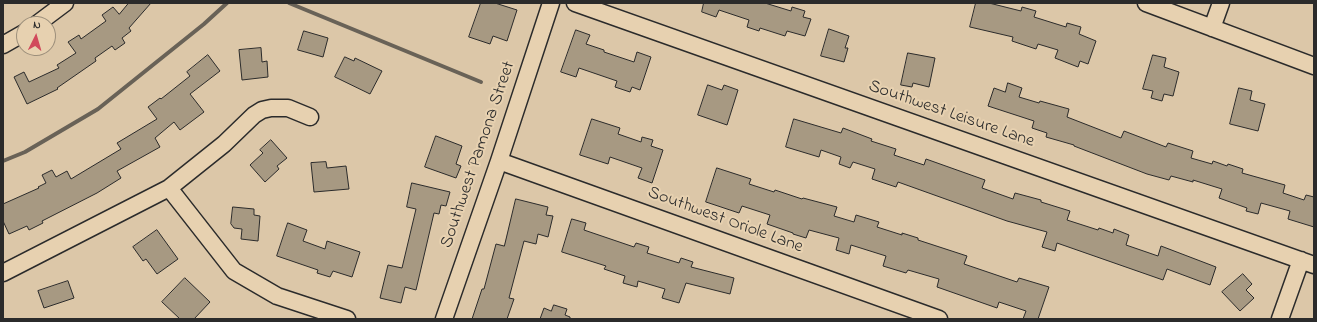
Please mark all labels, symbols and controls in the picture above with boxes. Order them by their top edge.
north arrow [16,16,56,56]
text: N [33,17,41,33]
street label: Southwest Pamona Street [437,59,521,251]
street label: Southwest Leisure Lane [865,76,1037,154]
street label: Southwest Oriole Lane [644,183,806,259]

